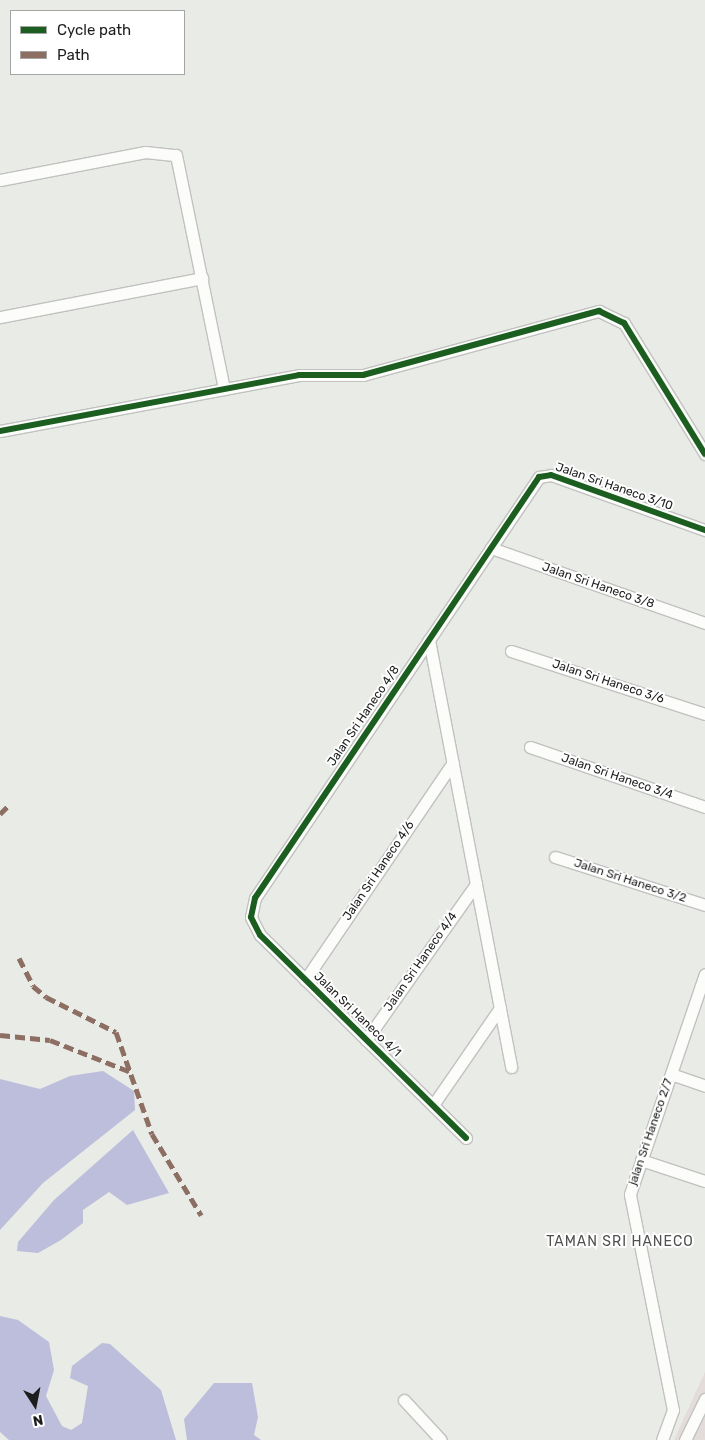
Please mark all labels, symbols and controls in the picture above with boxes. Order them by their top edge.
legend [10,10,185,75]
text: Cycle path [57,21,131,39]
text: Path [57,46,90,64]
street label: Jalan Sri Haneco 3/10 [553,460,675,514]
street label: Jalan Sri Haneco 3/8 [540,560,656,612]
street label: Jalan Sri Haneco 3/6 [550,657,666,707]
street label: Jalan Sri Haneco 4/8 [325,663,403,769]
street label: Jalan Sri Haneco 3/4 [559,751,675,803]
street label: Jalan Sri Haneco 4/6 [340,818,418,924]
street label: Jalan Sri Haneco 3/2 [572,856,688,906]
street label: Jalan Sri Haneco 4/4 [381,910,461,1014]
street label: Jalan Sri Haneco 4/1 [310,970,404,1060]
street label: jalan Sri Haneco 2/7 [626,1077,676,1187]
district label: TAMAN SRI HANECO [544,1234,696,1250]
north arrow [10,1380,60,1430]
text: N [31,1411,45,1430]

